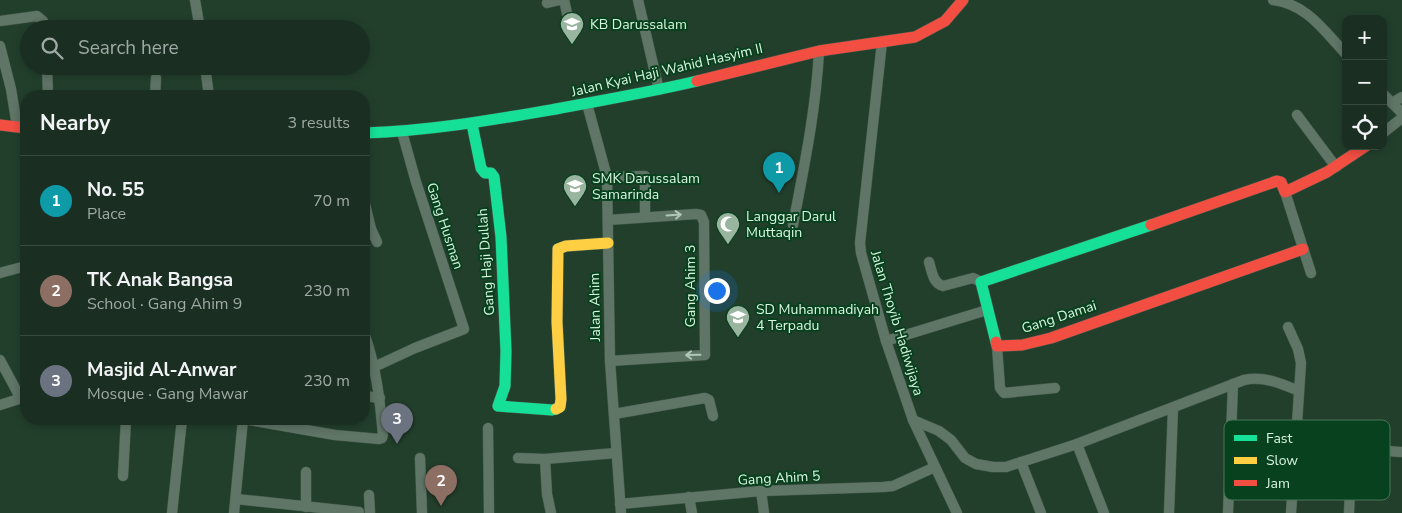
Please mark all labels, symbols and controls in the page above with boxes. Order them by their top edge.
school or university icon: KB Darussalam [559,11,585,45]
place label: KB Darussalam [590,15,687,34]
map controls [1342,15,1387,150]
button: + [1342,15,1387,60]
search box [20,20,370,75]
icon: search [38,34,66,62]
text: Search here [78,35,179,61]
street label: Jalan Kyai Haji Wahid Hasyim II [568,39,765,102]
button: − [1342,60,1387,105]
button: locate [1342,105,1387,150]
text: Nearby [40,109,110,137]
text: 3 results [288,112,350,134]
pin: 1 [763,152,795,193]
place label: SMK Darussalam Samarinda [592,169,700,204]
school or university icon: SMK Darussalam Samarinda [562,173,588,207]
text: No. 55 [87,177,144,203]
street label: Gang Husman [422,180,468,272]
text: 1 [51,190,61,212]
text: 70 m [313,190,350,212]
text: Place [87,203,126,225]
place label: Langgar Darul Muttaqin [746,207,837,242]
street label: Gang Haji Dullah [473,208,499,316]
one-way arrow [666,211,682,220]
mosque icon: Langgar Darul Muttaqin [715,211,741,245]
street label: Gang Ahim 3 [681,245,700,327]
street label: Jalan Thoyib Hadiwijaya [866,247,928,398]
text: TK Anak Bangsa [87,267,233,293]
street label: Jalan Ahim [585,273,605,342]
your location [704,278,730,304]
text: 2 [51,280,61,302]
text: 230 m [303,280,350,302]
text: School · Gang Ahim 9 [87,293,242,315]
street label: Gang Damai [1019,296,1099,338]
place label: SD Muhammadiyah 4 Terpadu [756,300,879,335]
school or university icon: SD Muhammadiyah 4 Terpadu [725,304,751,338]
one-way arrow [685,351,701,360]
text: Masjid Al-Anwar [87,357,236,383]
text: 3 [51,370,61,392]
text: 230 m [303,370,350,392]
text: Mosque · Gang Mawar [87,383,248,405]
pin: 3 [381,403,413,444]
legend [1224,420,1390,500]
text: Fast [1266,429,1292,448]
text: Slow [1266,451,1298,470]
pin: 2 [425,465,457,506]
street label: Gang Ahim 5 [737,466,821,490]
text: Jam [1265,474,1290,493]

